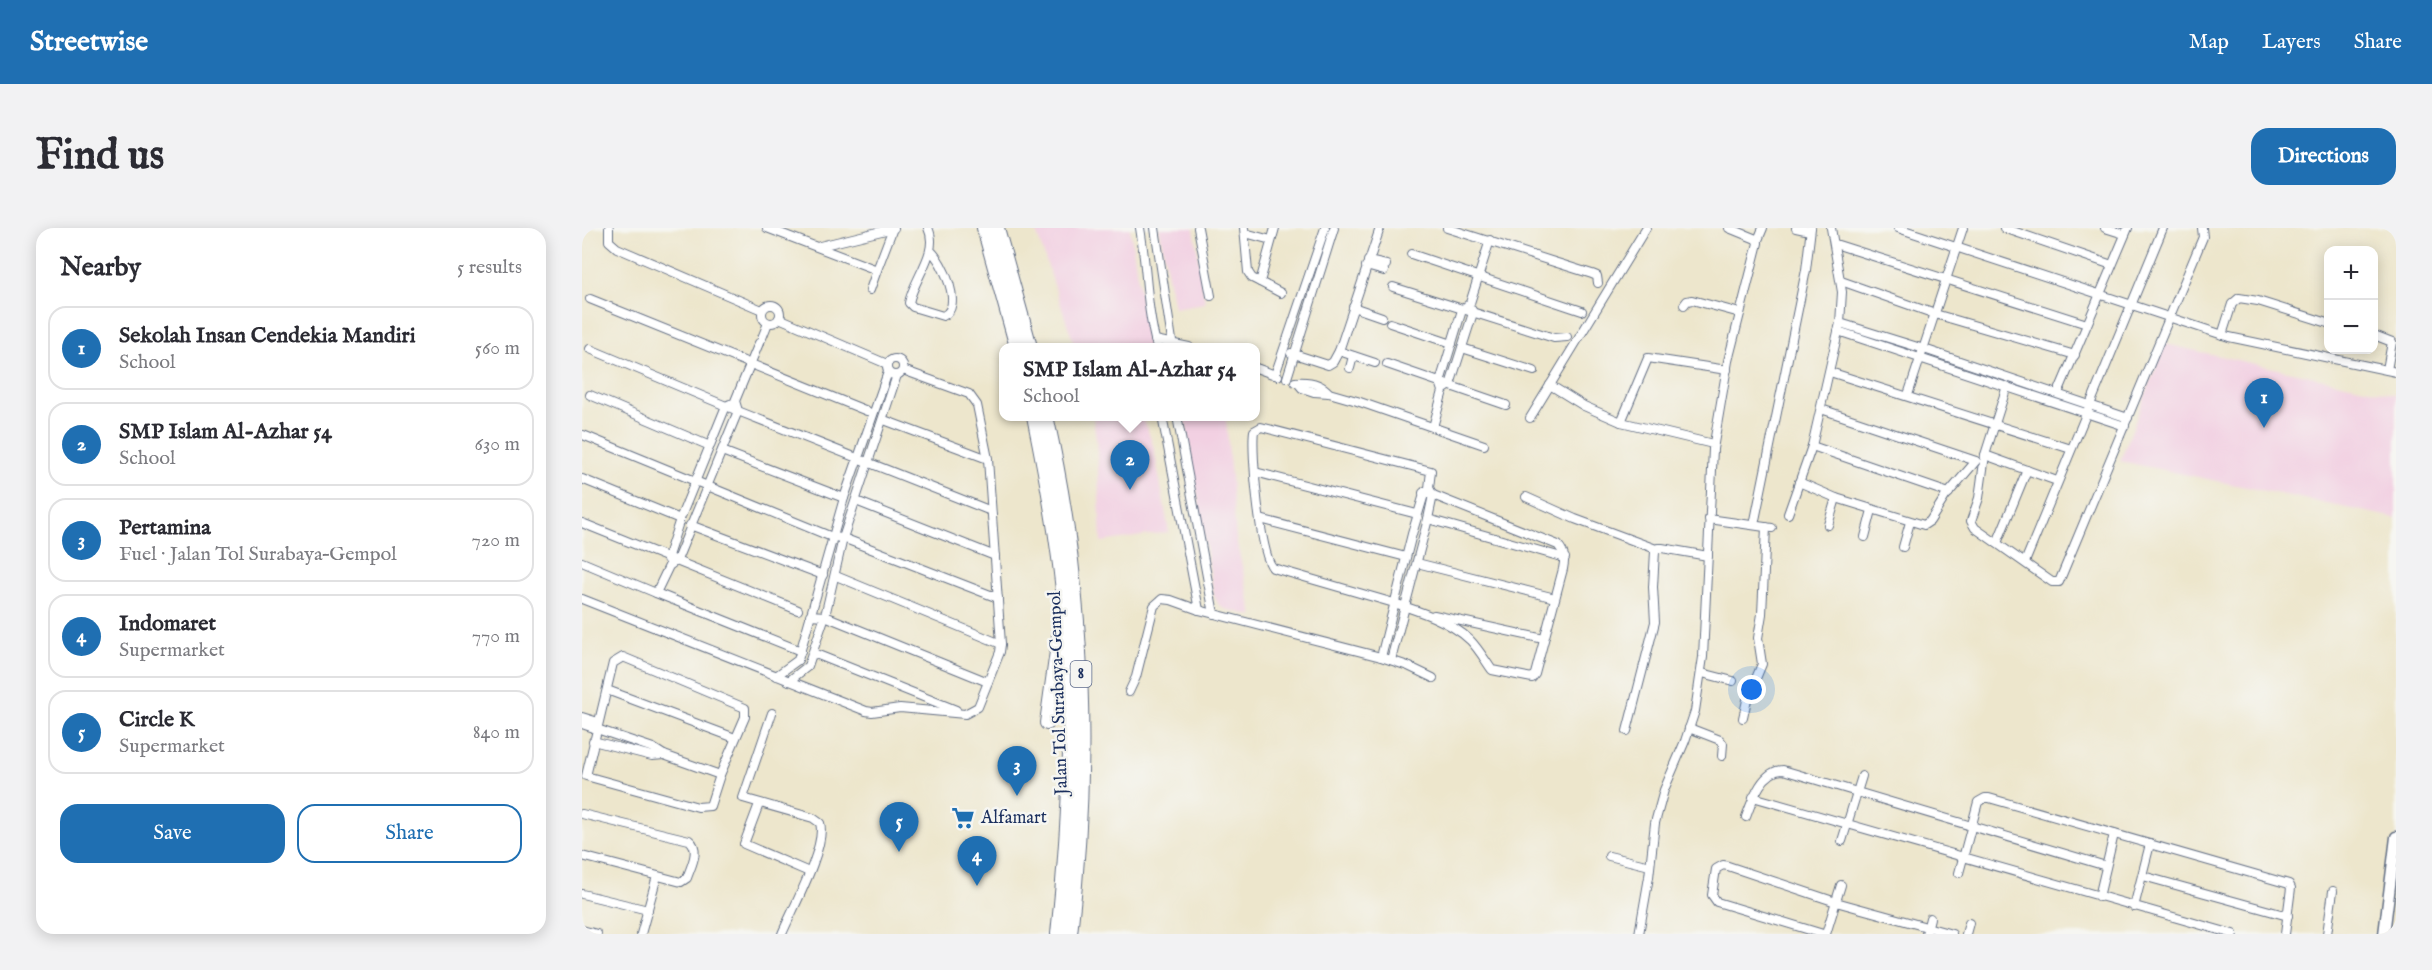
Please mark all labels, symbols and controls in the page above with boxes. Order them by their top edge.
text: Streetwise [30,25,148,60]
text: Map [2189,29,2229,56]
text: Layers [2262,29,2321,56]
text: Share [2354,29,2402,56]
button: Directions [2251,128,2396,185]
text: Find us [36,130,164,183]
map controls [2324,246,2378,354]
button: + [2324,246,2378,300]
text: Nearby [60,251,141,284]
text: 5 results [457,255,522,280]
button: − [2324,300,2378,354]
text: Sekolah Insan Cendekia Mandiri [119,322,416,350]
text: 1 [78,336,85,361]
text: 560 m [475,336,520,361]
popup [999,343,1260,421]
text: School [119,350,175,375]
text: SMP Islam Al-Azhar 54 [1023,356,1236,384]
pin: 1 [2244,378,2284,428]
text: School [1023,384,1079,409]
text: SMP Islam Al-Azhar 54 [119,418,332,446]
text: 2 [77,432,86,457]
text: 630 m [474,432,520,457]
pin: 2 [1110,440,1150,490]
text: School [119,446,175,471]
text: Pertamina [119,514,211,542]
text: 3 [78,528,85,553]
text: 720 m [472,528,520,553]
text: Fuel · Jalan Tol Surabaya–Gempol [119,542,397,567]
street label: Jalan Tol Surabaya–Gempol [1044,590,1074,798]
text: Indomaret [119,610,216,638]
text: 4 [77,624,86,649]
text: 770 m [472,624,520,649]
text: Supermarket [119,638,225,663]
road number: 8 [1070,661,1092,687]
your location [1737,675,1766,704]
text: Circle K [119,706,195,734]
text: 5 [78,720,85,745]
text: 840 m [473,720,520,745]
text: Supermarket [119,734,225,759]
pin: 3 [998,746,1036,796]
pin: 5 [880,802,918,852]
button: Save [60,804,285,863]
button: Share [297,804,522,863]
supermarket icon: Alfamart [950,805,976,831]
place label: Alfamart [980,807,1047,830]
pin: 4 [958,836,996,886]

